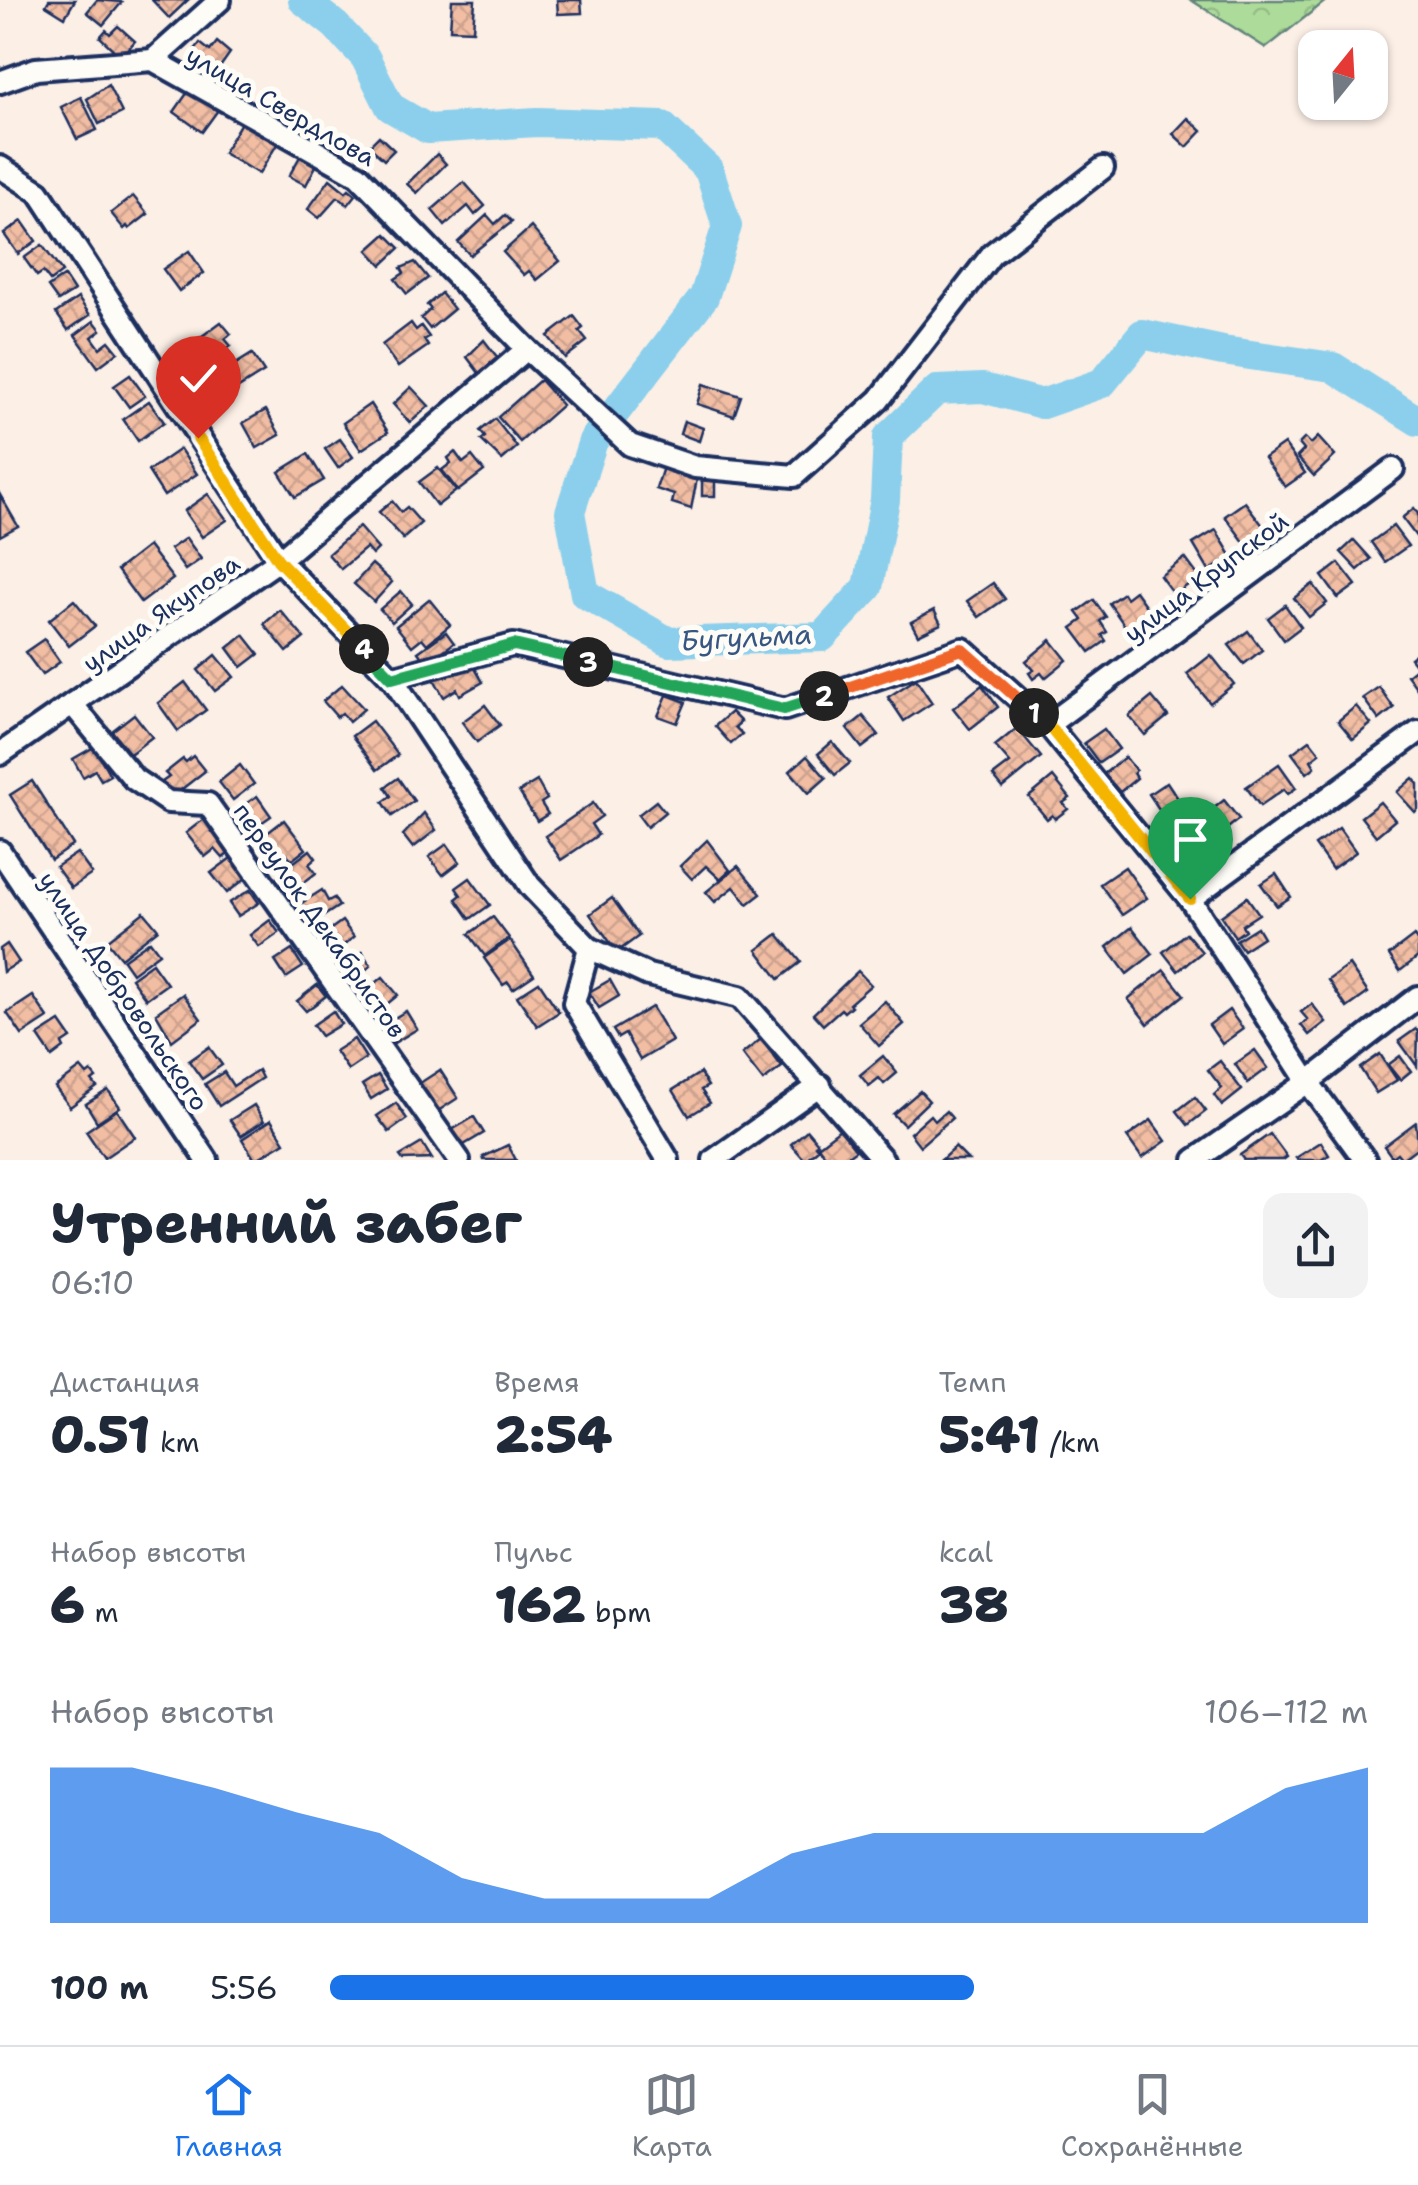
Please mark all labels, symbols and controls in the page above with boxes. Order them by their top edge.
north arrow [1298,30,1388,120]
map controls [1298,30,1388,120]
street label: улица Свердлова [180,38,382,174]
pin [156,336,241,439]
icon: check [171,351,226,406]
street label: улица Крупской [1117,504,1295,650]
street label: улица Якупова [76,546,247,680]
water label: Бугульма [679,615,813,659]
pin: 4 [339,624,389,674]
text: 4 [354,630,374,668]
pin: 3 [563,637,613,687]
text: 3 [578,643,598,681]
pin: 2 [799,671,849,721]
text: 2 [814,677,834,715]
pin: 1 [1009,688,1059,738]
text: 1 [1028,694,1040,732]
street label: переулок Декабристов [226,796,414,1044]
pin [1148,797,1233,900]
icon: arrive [1163,812,1218,867]
street label: улица Добровольского [31,865,217,1117]
text: Утренний забег [50,1186,522,1260]
button: share [1263,1193,1368,1298]
text: 06:10 [50,1261,135,1304]
text: Дистанция [50,1363,200,1401]
text: Время [494,1363,580,1401]
text: Темп [939,1363,1006,1401]
text: 0.51 [50,1401,150,1468]
text: 2:54 [494,1401,612,1468]
text: 5:41 [939,1401,1040,1468]
text: km [150,1423,200,1461]
text: /km [1040,1423,1100,1461]
text: Набор высоты [50,1533,246,1571]
text: Пульс [494,1533,573,1571]
text: kcal [939,1533,993,1571]
text: 6 [50,1571,85,1638]
text: 162 [494,1571,585,1638]
text: 38 [939,1571,1009,1638]
text: m [85,1593,119,1631]
text: bpm [585,1593,651,1631]
text: Набор высоты [50,1690,275,1733]
text: 106–112 m [1204,1690,1368,1733]
text: 100 m [50,1966,149,2009]
text: 5:56 [210,1966,278,2009]
tab: Главная [174,2067,283,2165]
tab: Карта [632,2067,712,2165]
tab: Сохранённые [1061,2067,1244,2165]

